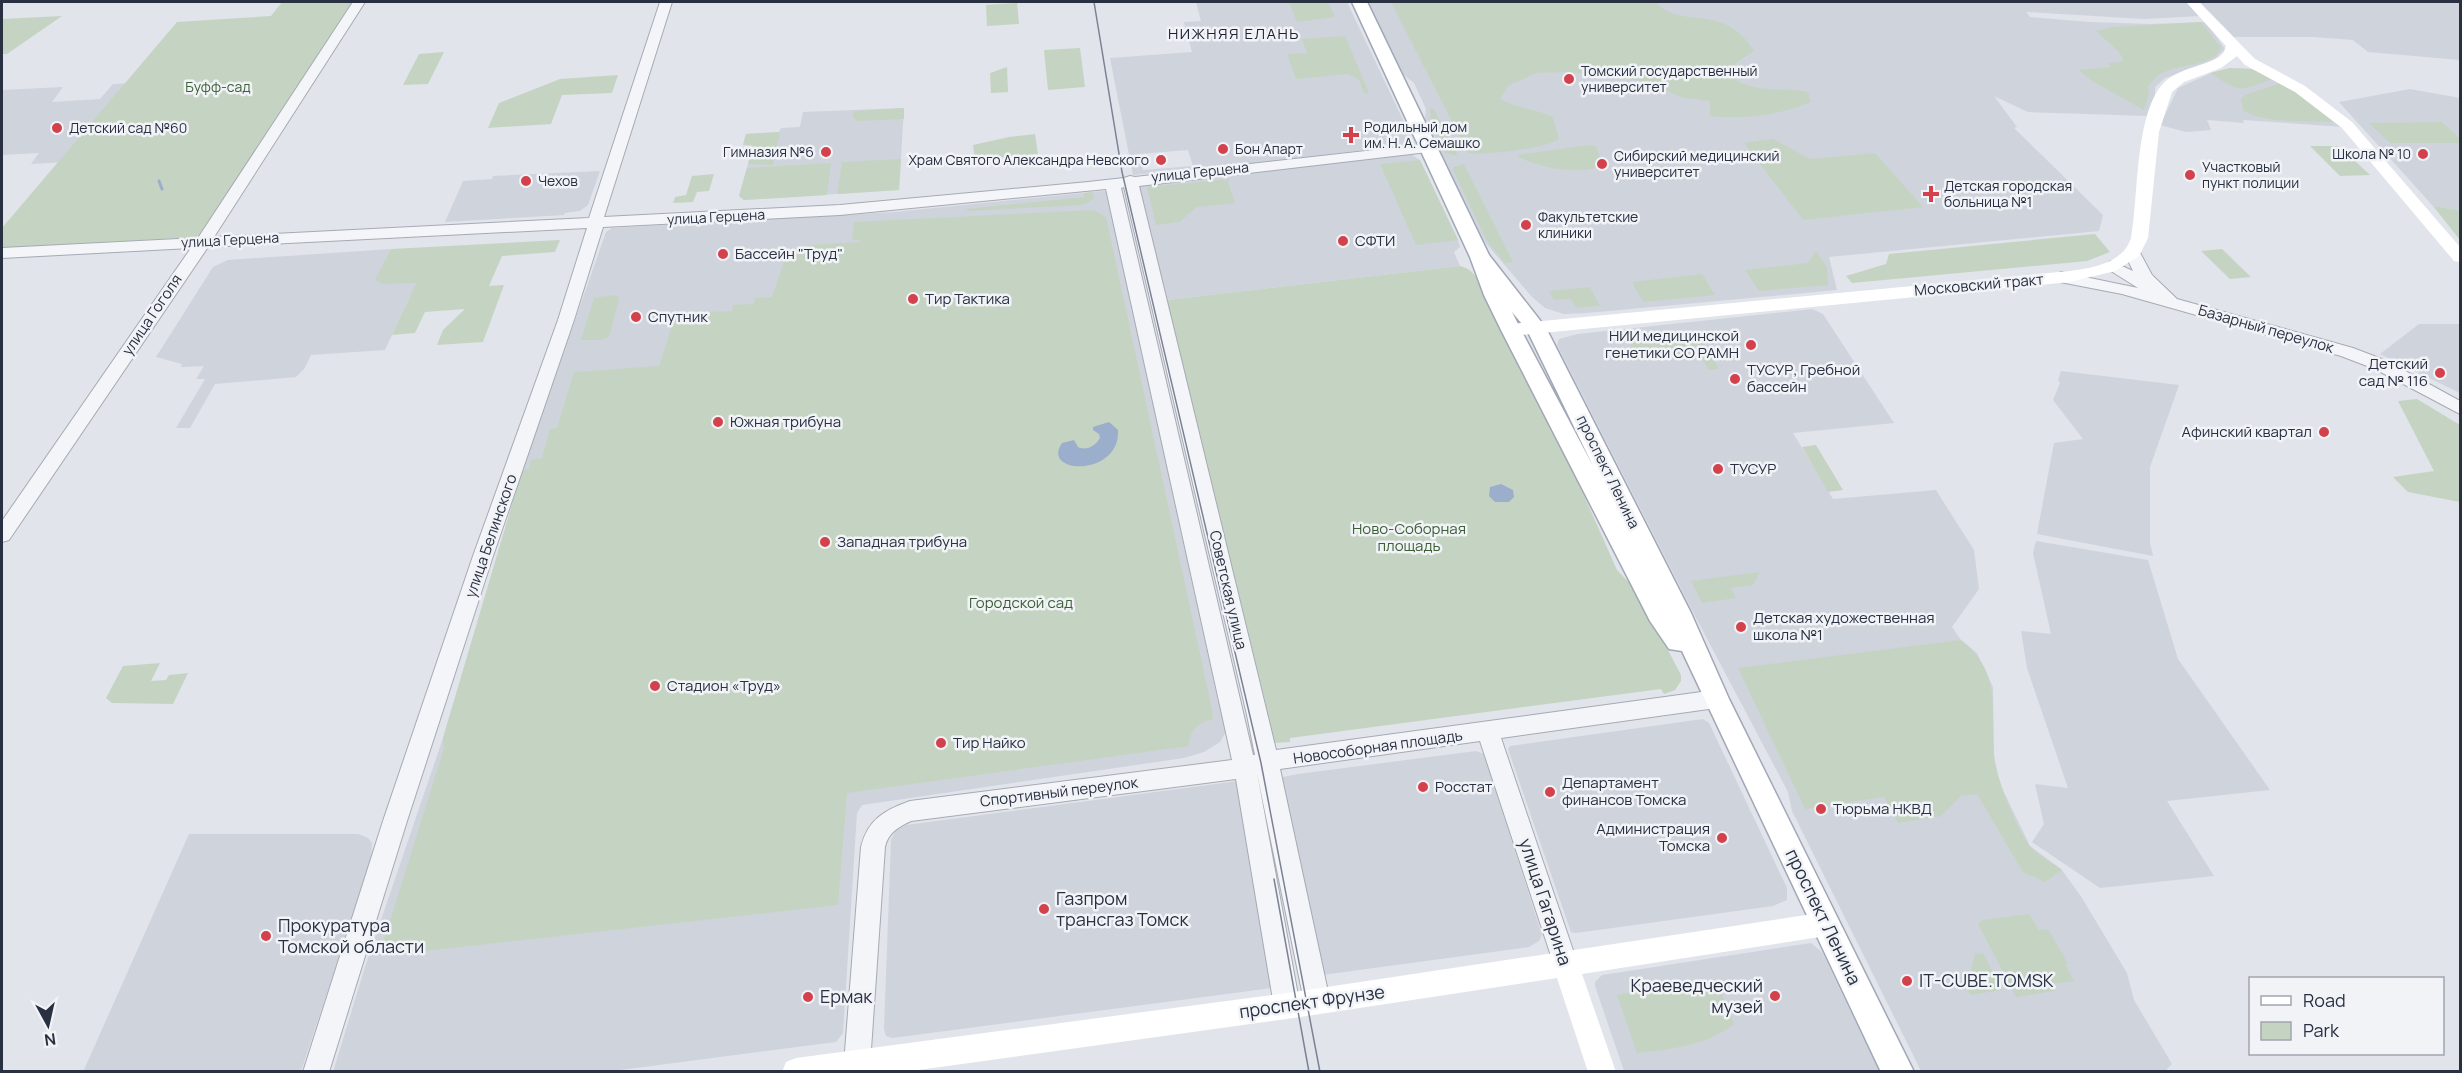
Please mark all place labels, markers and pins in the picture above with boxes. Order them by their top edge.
place label: Томский государственный университет [1581,61,1758,96]
marker: Томский государственный университет [1562,72,1576,86]
place label: Родильный дом им. Н. А. Семашко [1364,117,1480,152]
place label: Детский сад №60 [69,118,187,137]
marker: Детский сад №60 [50,121,64,135]
marker: Родильный дом им. Н. А. Семашко [1342,126,1360,144]
place label: Бон Апарт [1235,139,1303,158]
place label: Гимназия №6 [723,142,814,161]
marker: Бон Апарт [1216,142,1230,156]
place label: Школа № 10 [2332,144,2411,163]
marker: Гимназия №6 [819,145,833,159]
place label: Сибирский медицинский университет [1614,146,1780,181]
marker: Школа № 10 [2416,147,2430,161]
place label: Храм Святого Александра Невского [908,150,1149,169]
marker: Храм Святого Александра Невского [1154,153,1168,167]
marker: Сибирский медицинский университет [1595,157,1609,171]
place label: Участковый пункт полиции [2202,157,2299,192]
marker: Участковый пункт полиции [2183,168,2197,182]
place label: Чехов [538,171,578,190]
marker: Чехов [519,174,533,188]
place label: Детская городская больница №1 [1944,176,2072,211]
marker: Детская городская больница №1 [1922,185,1940,203]
place label: Факультетские клиники [1538,207,1638,242]
marker: Факультетские клиники [1519,218,1533,232]
place label: СФТИ [1355,230,1395,251]
marker: СФТИ [1336,234,1350,248]
place label: Бассейн "Труд" [735,243,843,264]
marker: Бассейн "Труд" [716,247,730,261]
place label: Тир Тактика [925,288,1010,309]
marker: Тир Тактика [906,292,920,306]
place label: Спутник [648,306,708,327]
marker: Спутник [629,310,643,324]
place label: НИИ медицинской генетики СО РАМН [1605,325,1739,363]
marker: НИИ медицинской генетики СО РАМН [1744,338,1758,352]
place label: Детский сад № 116 [2359,353,2428,391]
place label: ТУСУР, Гребной бассейн [1747,359,1860,397]
marker: Детский сад № 116 [2433,366,2447,380]
marker: ТУСУР, Гребной бассейн [1728,372,1742,386]
place label: Южная трибуна [730,411,841,432]
marker: Южная трибуна [711,415,725,429]
place label: Афинский квартал [2182,421,2312,442]
marker: Афинский квартал [2317,425,2331,439]
place label: ТУСУР [1730,458,1776,479]
marker: ТУСУР [1711,462,1725,476]
place label: Западная трибуна [837,531,967,552]
marker: Западная трибуна [818,535,832,549]
place label: Детская художественная школа №1 [1753,607,1935,645]
marker: Детская художественная школа №1 [1734,620,1748,634]
place label: Стадион «Труд» [667,675,781,696]
marker: Стадион «Труд» [648,679,662,693]
place label: Тир Найко [953,732,1026,753]
marker: Тир Найко [934,736,948,750]
place label: Департамент финансов Томска [1562,772,1686,810]
place label: Росстат [1435,776,1493,797]
marker: Росстат [1416,780,1430,794]
marker: Департамент финансов Томска [1543,785,1557,799]
place label: Тюрьма НКВД [1833,798,1932,819]
marker: Тюрьма НКВД [1814,802,1828,816]
place label: Администрация Томска [1596,818,1710,856]
marker: Администрация Томска [1715,831,1729,845]
place label: Газпром трансгаз Томск [1056,886,1189,931]
marker: Газпром трансгаз Томск [1037,902,1051,916]
place label: Прокуратура Томской области [278,913,424,958]
marker: Прокуратура Томской области [259,929,273,943]
place label: IT-CUBE.TOMSK [1919,968,2054,992]
place label: Краеведческий музей [1631,973,1763,1018]
marker: IT-CUBE.TOMSK [1900,974,1914,988]
place label: Ермак [820,984,873,1008]
marker: Краеведческий музей [1768,989,1782,1003]
marker: Ермак [801,990,815,1004]

